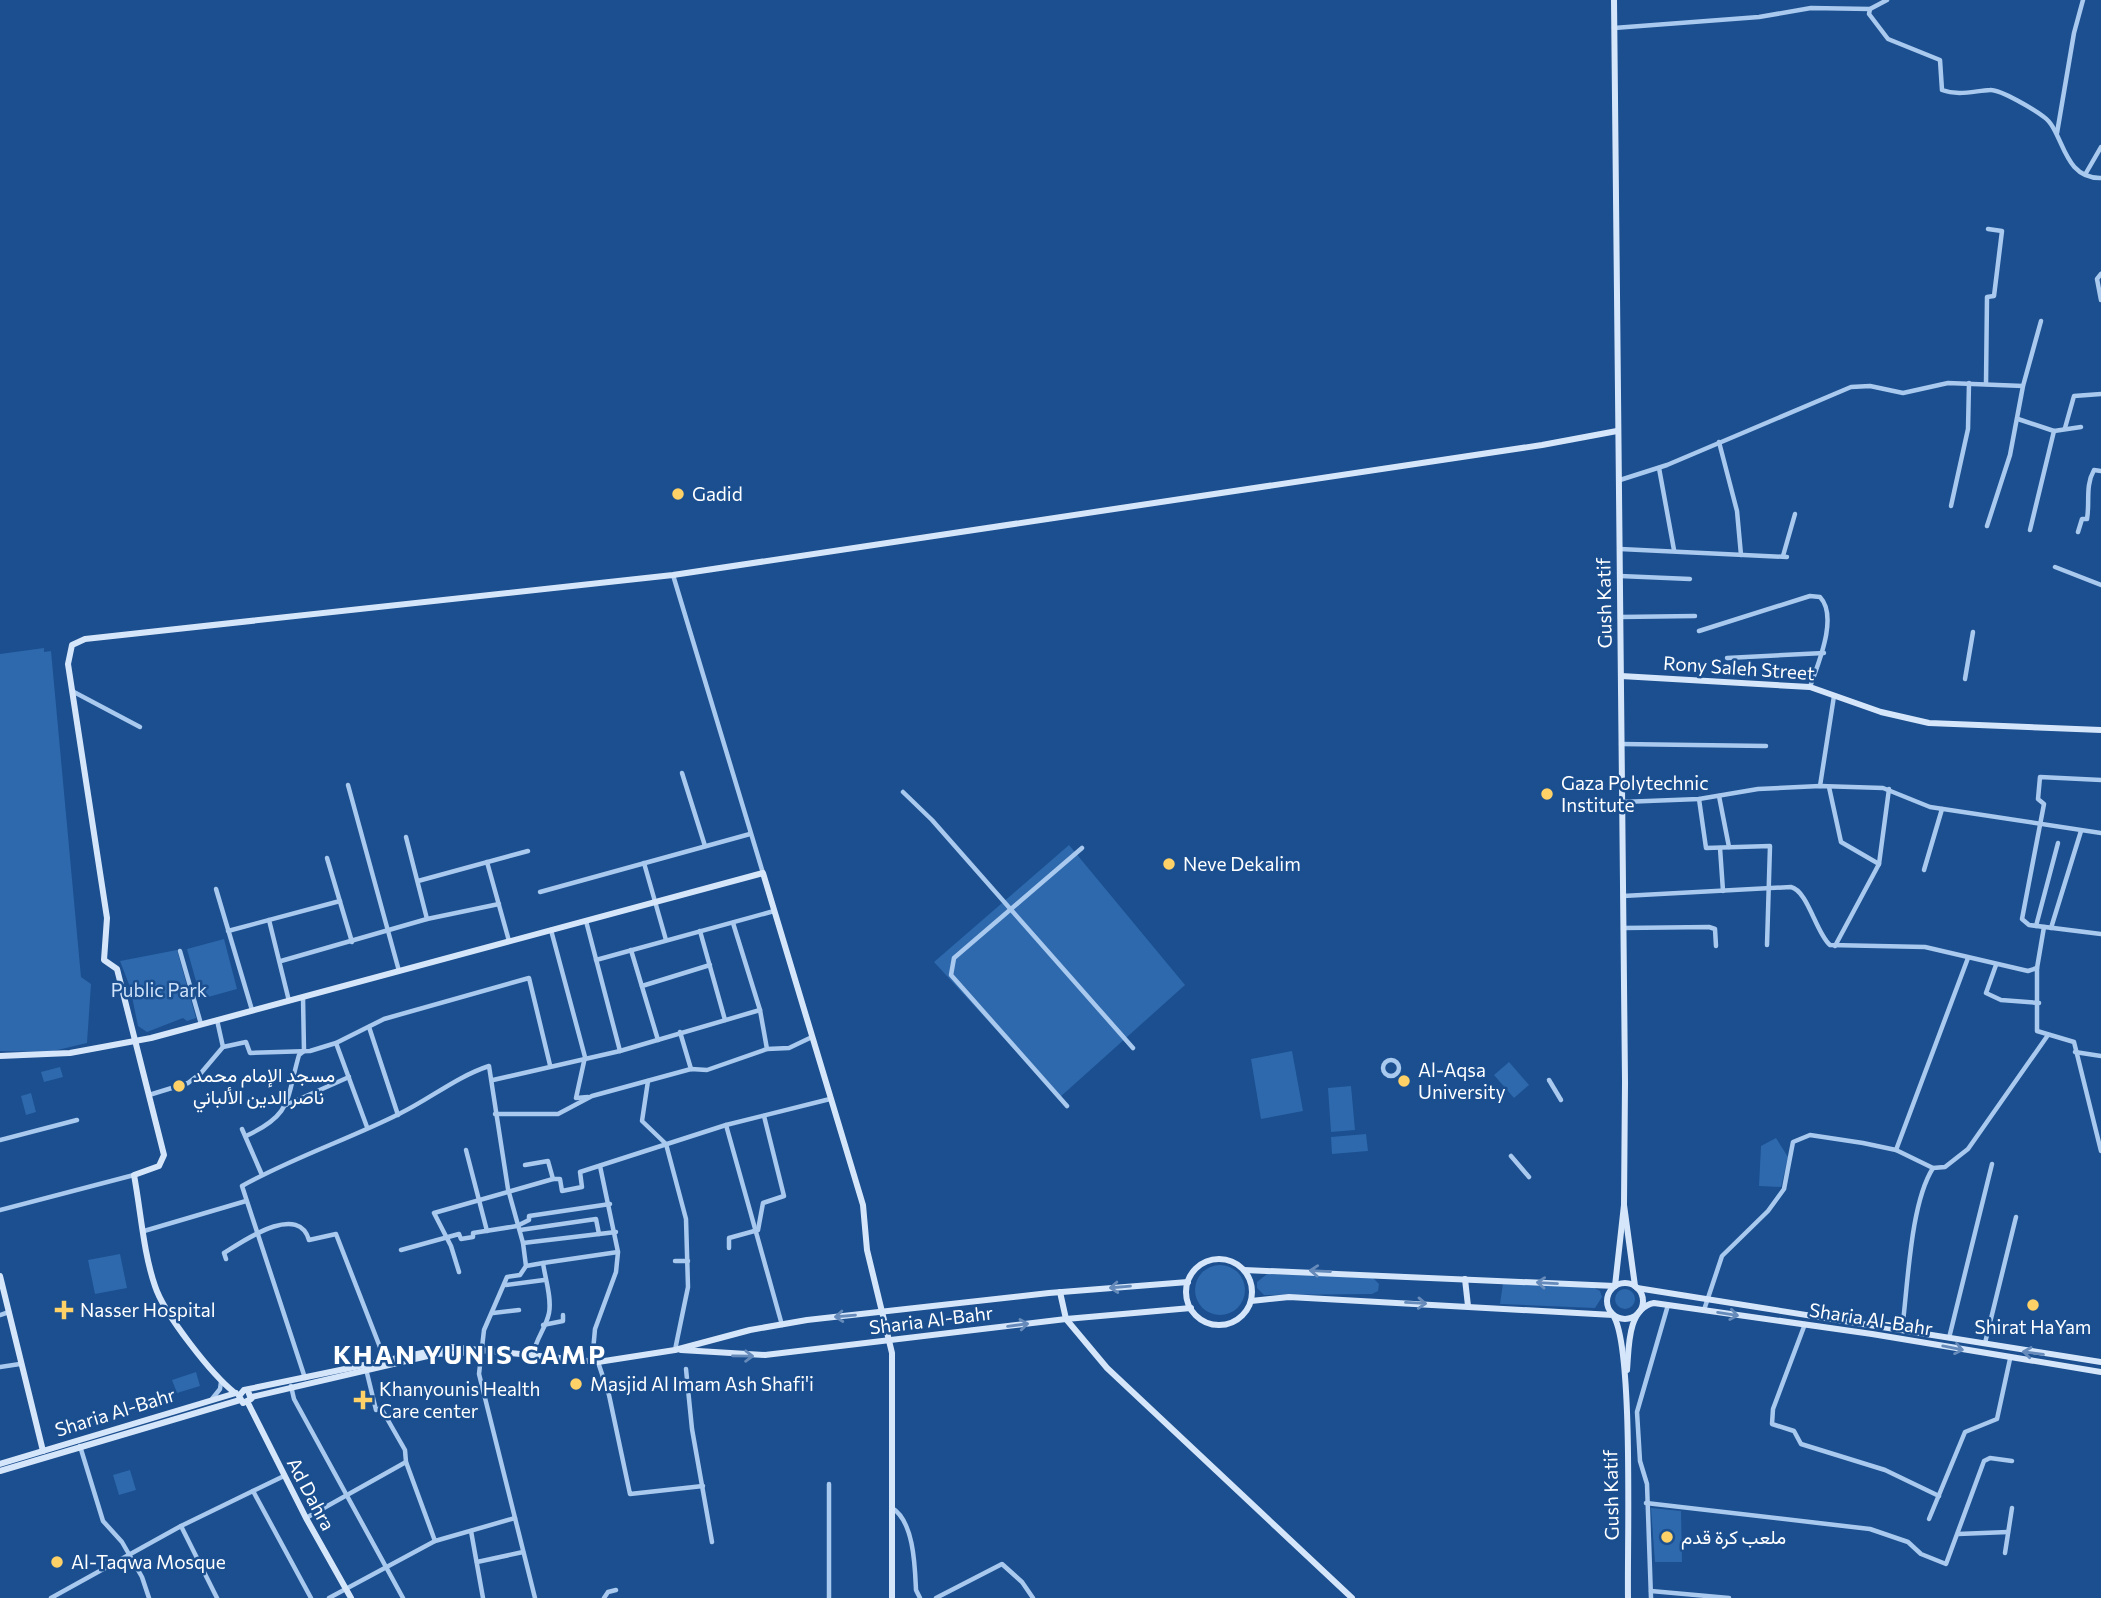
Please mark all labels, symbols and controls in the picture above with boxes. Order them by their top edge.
place label: Gadid [692,482,743,505]
marker: Gadid [670,486,686,502]
street label: Gush Katif [1591,557,1616,648]
street label: Rony Saleh Street [1663,651,1816,684]
place label: Gaza Polytechnic Institute [1561,771,1709,816]
marker: Gaza Polytechnic Institute [1539,786,1555,802]
place label: Neve Dekalim [1183,852,1301,875]
marker: Neve Dekalim [1161,856,1177,872]
park label: Public Park [111,978,207,1001]
place label: Al-Aqsa University [1418,1058,1506,1103]
place label: مسجد الإمام محمد ناصر الدين الألباني [193,1063,335,1113]
marker: Al-Aqsa University [1396,1073,1412,1089]
marker: مسجد الإمام محمد ناصر الدين الألباني [171,1078,187,1094]
one-way arrow [1309,1265,1332,1278]
one-way arrow [1536,1276,1559,1289]
one-way arrow [1109,1281,1132,1294]
one-way arrow [1405,1297,1428,1310]
street label: Sharia Al-Bahr [1808,1297,1935,1340]
marker: Shirat HaYam [2025,1297,2041,1313]
place label: Nasser Hospital [80,1298,216,1321]
marker: Nasser Hospital [54,1300,74,1320]
street label: Sharia Al-Bahr [868,1300,995,1339]
one-way arrow [1716,1308,1739,1321]
one-way arrow [834,1310,857,1323]
place label: Shirat HaYam [1975,1315,2091,1338]
one-way arrow [1006,1318,1029,1331]
district label: KHAN YUNIS CAMP [333,1338,607,1369]
one-way arrow [1941,1342,1964,1356]
one-way arrow [2023,1346,2045,1359]
one-way arrow [731,1349,754,1362]
place label: Masjid Al Imam Ash Shafi'i [590,1372,814,1395]
marker: Masjid Al Imam Ash Shafi'i [568,1376,584,1392]
place label: Khanyounis Health Care center [379,1377,540,1422]
street label: Sharia Al-Bahr [52,1382,178,1441]
marker: Khanyounis Health Care center [353,1390,373,1410]
street label: Gush Katif [1598,1449,1623,1540]
street label: Ad Dahra [283,1453,340,1534]
place label: ملعب كرة قدم [1681,1525,1786,1550]
marker: ملعب كرة قدم [1659,1529,1675,1545]
place label: Al-Taqwa Mosque [71,1550,226,1573]
marker: Al-Taqwa Mosque [49,1554,65,1570]

